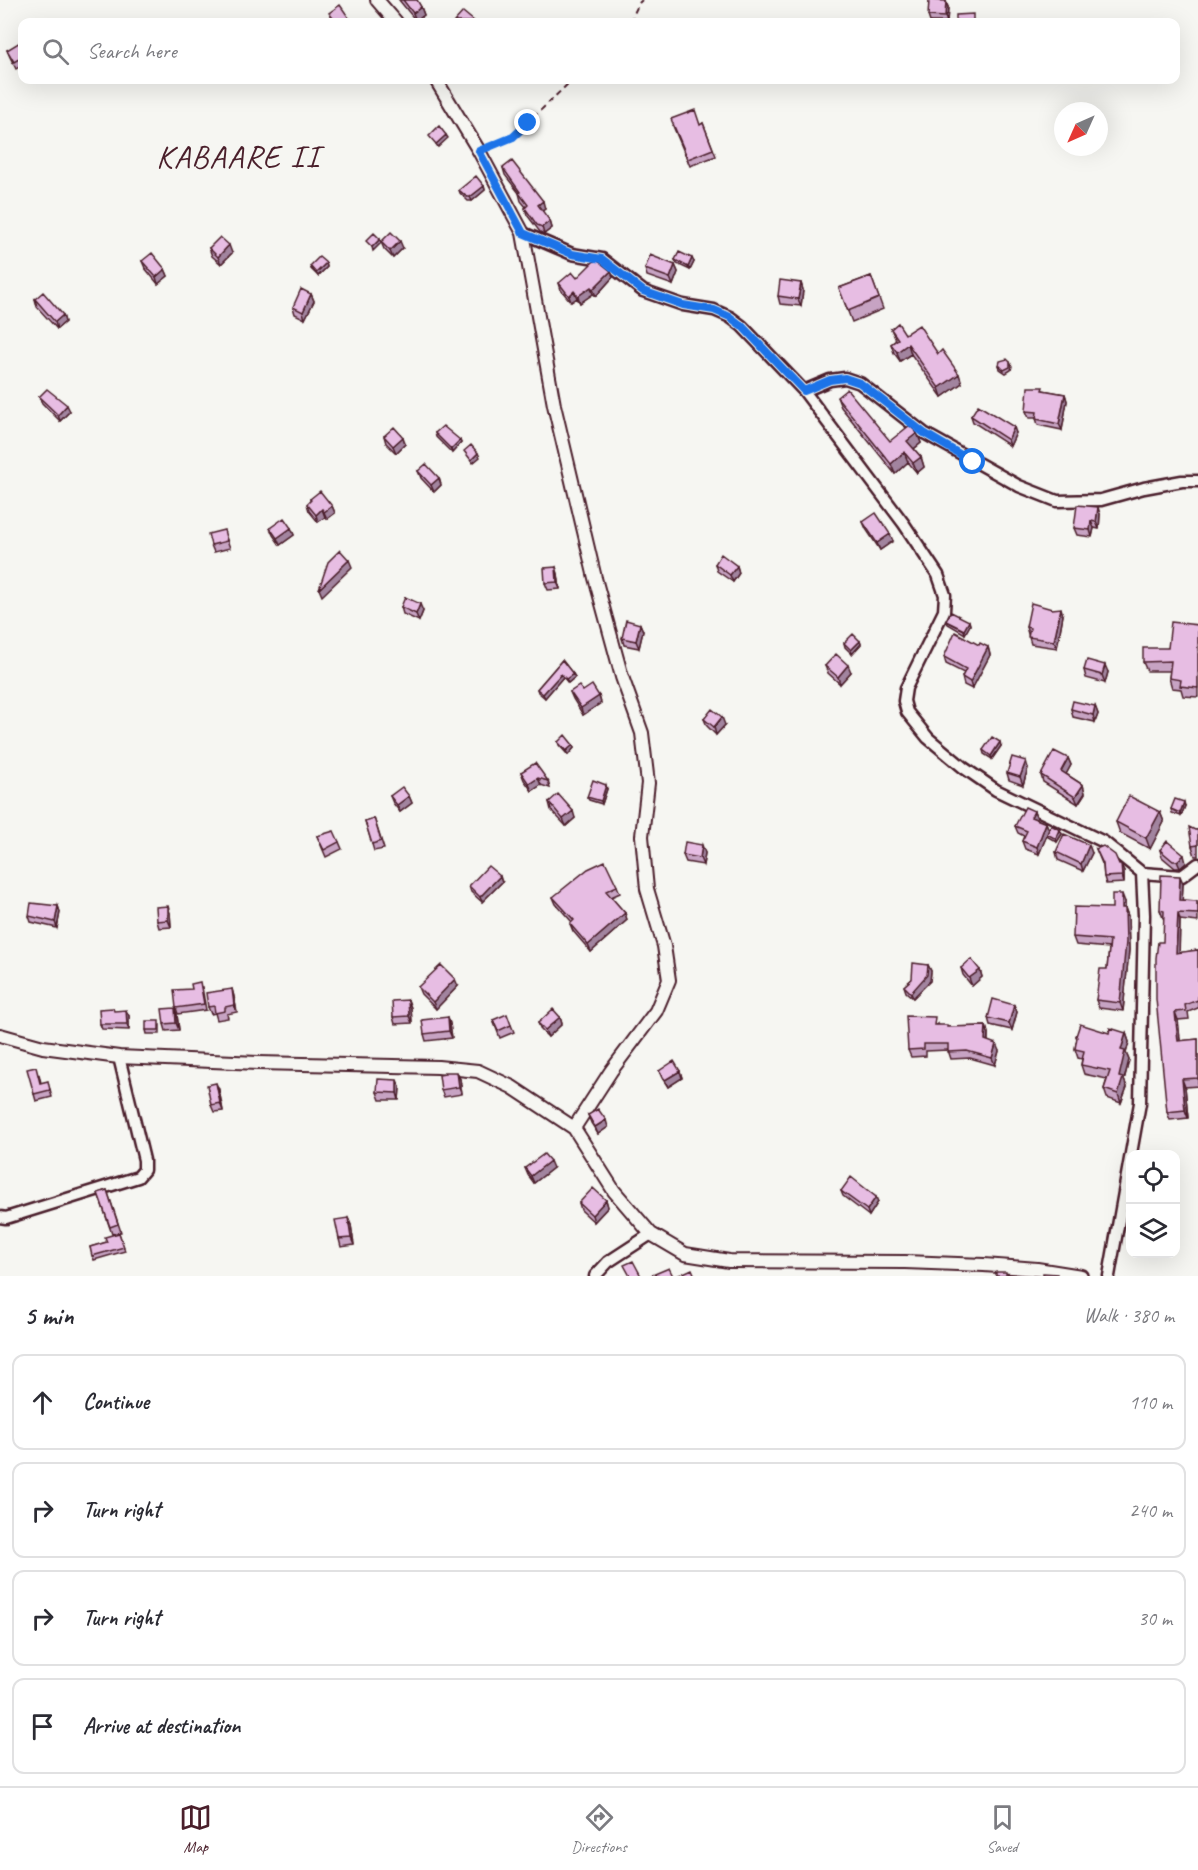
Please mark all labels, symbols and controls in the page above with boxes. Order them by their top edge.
search box [18,18,1180,84]
icon: search [39,35,72,68]
text: Search here [87,37,177,65]
north arrow [1054,102,1108,156]
route end [514,109,540,135]
district label: KABAARE II [156,136,325,177]
route start [959,448,985,474]
map controls [1126,1150,1180,1258]
button: locate [1126,1150,1180,1204]
button: layers [1126,1204,1180,1258]
text: 5 min [24,1299,73,1332]
text: Walk · 380 m [1084,1303,1174,1328]
icon: ahead [26,1386,59,1419]
text: Continue [83,1388,149,1416]
text: 110 m [1129,1390,1172,1415]
icon: right [26,1494,59,1527]
text: Turn right [83,1496,160,1524]
text: 240 m [1129,1498,1172,1523]
icon: right [26,1602,59,1635]
text: Turn right [83,1604,160,1632]
text: 30 m [1138,1606,1172,1631]
icon: arrive [26,1710,59,1743]
text: Arrive at destination [83,1712,240,1740]
tab: Map [179,1801,212,1857]
tab: Directions [571,1801,627,1857]
tab: Saved [986,1801,1019,1857]

